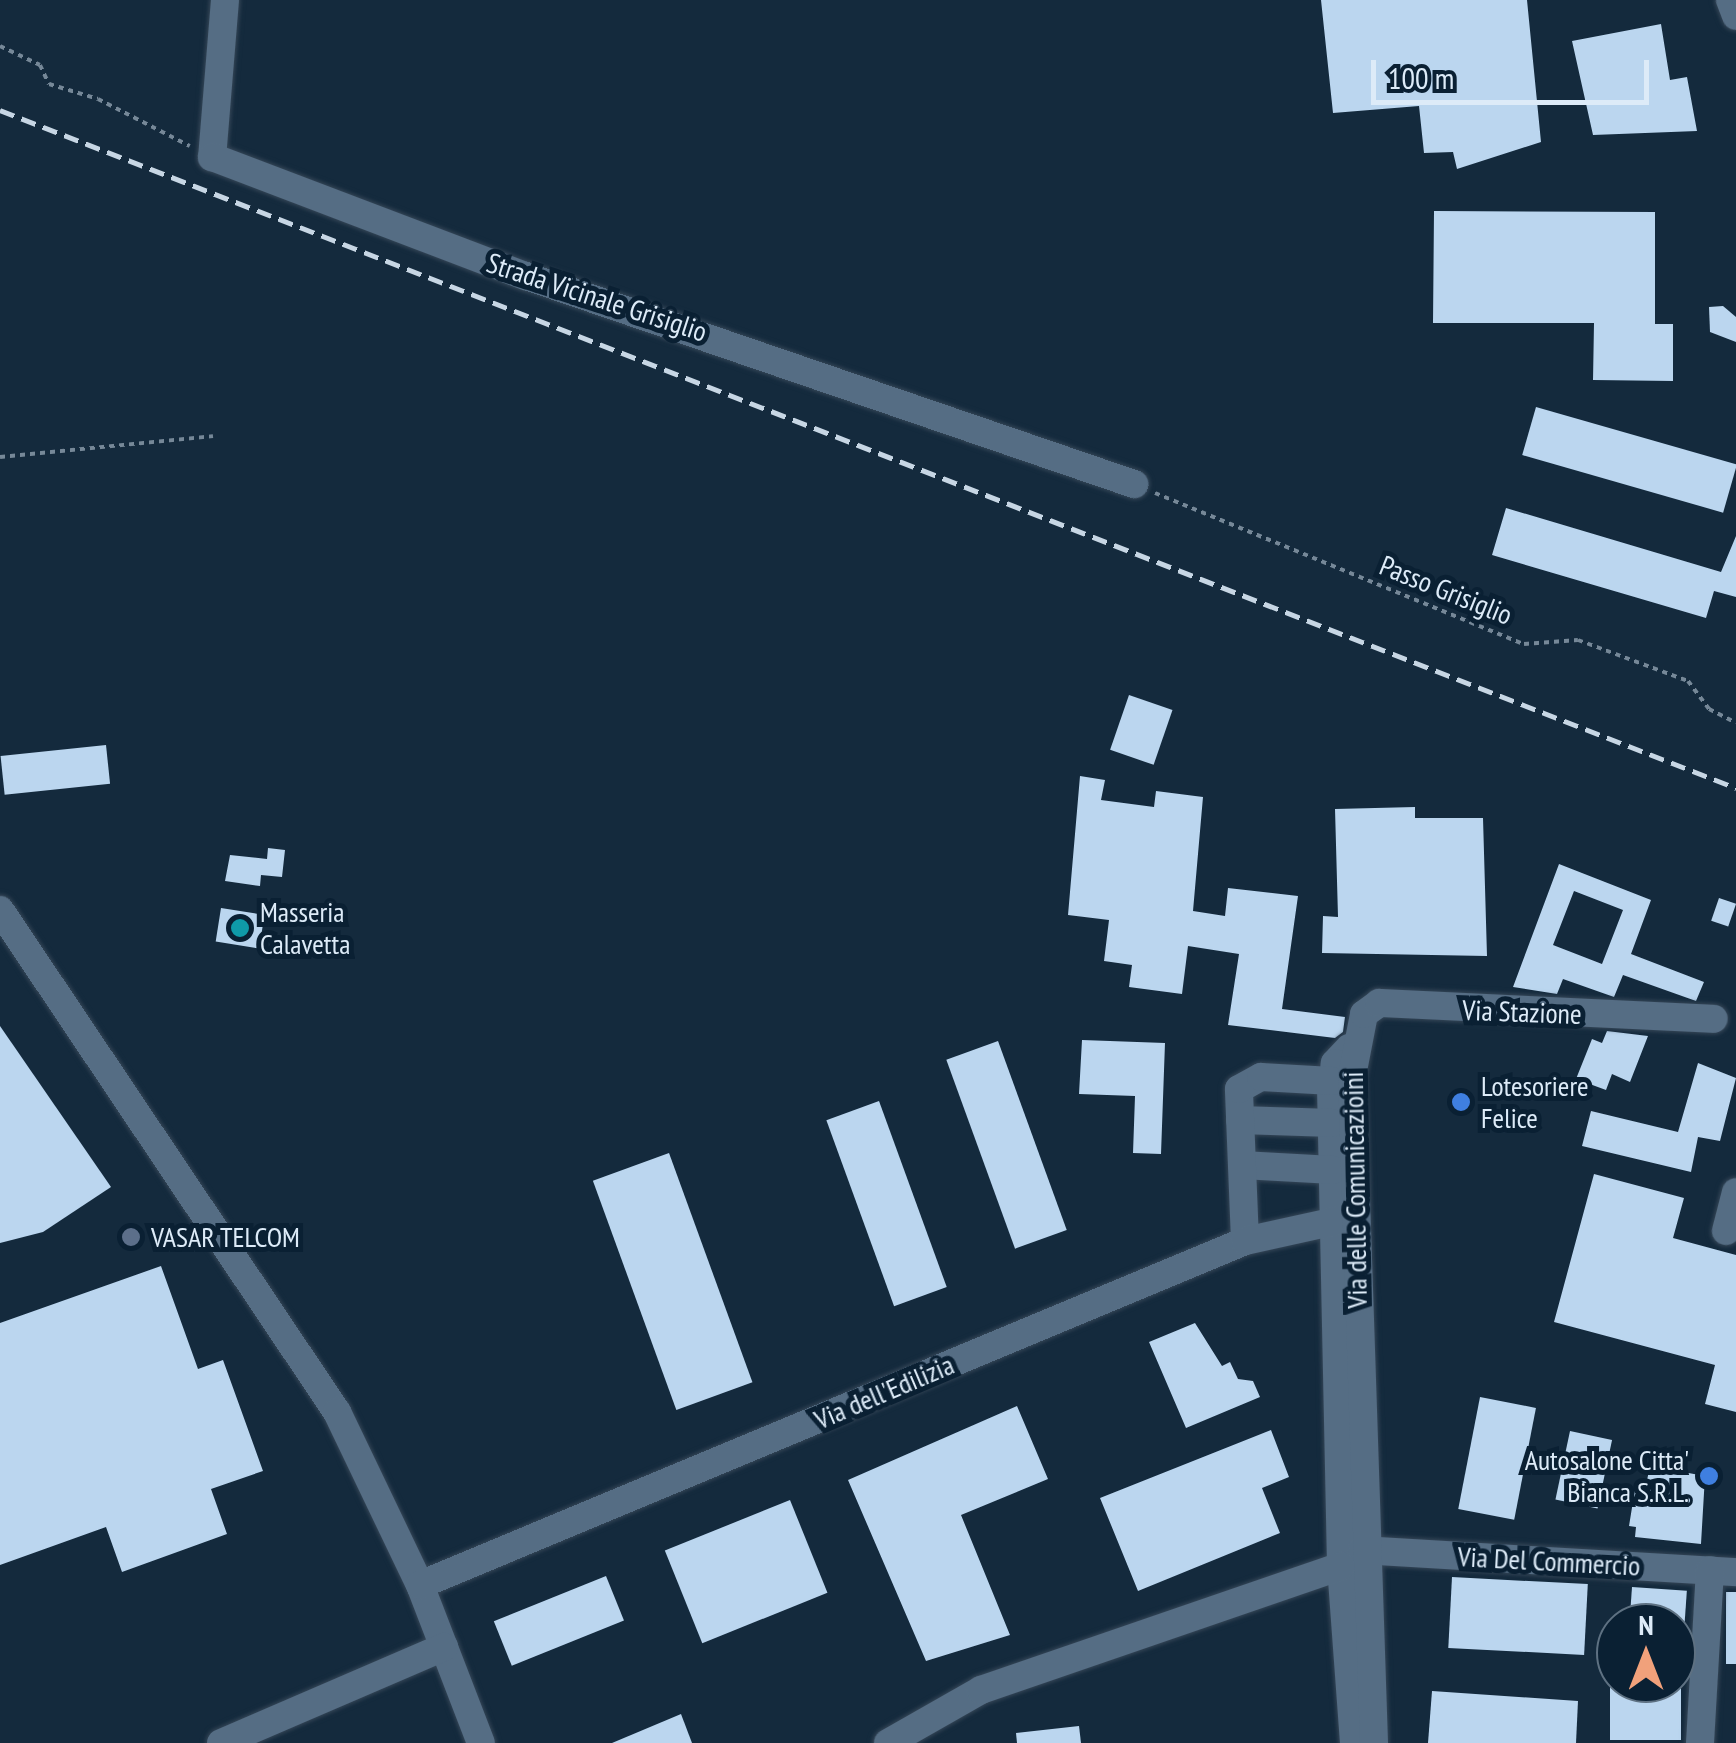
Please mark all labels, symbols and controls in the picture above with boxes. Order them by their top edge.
scale bar [1376,40,1654,102]
text: 100 m [1388,58,1454,97]
street label: Strada Vicinale Grisiglio [482,245,712,349]
street label: Passo Grisiglio [1375,548,1517,632]
place label: Masseria Calavetta [260,895,350,961]
marker: Masseria Calavetta [229,917,251,939]
street label: Via Stazione [1462,993,1582,1031]
place label: Lotesoriere Felice [1481,1069,1589,1135]
street label: Via delle Comunicazioini [1336,1071,1374,1309]
marker: Lotesoriere Felice [1450,1091,1472,1113]
place label: VASAR TELCOM [151,1220,301,1254]
marker: VASAR TELCOM [120,1226,142,1248]
street label: Via dell'Edilizia [809,1348,959,1436]
place label: Autosalone Citta' Bianca S.R.L. [1525,1443,1689,1509]
marker: Autosalone Citta' Bianca S.R.L. [1698,1465,1720,1487]
street label: Via Del Commercio [1457,1539,1641,1583]
north arrow [1596,1603,1696,1703]
text: N [1638,1606,1654,1643]

